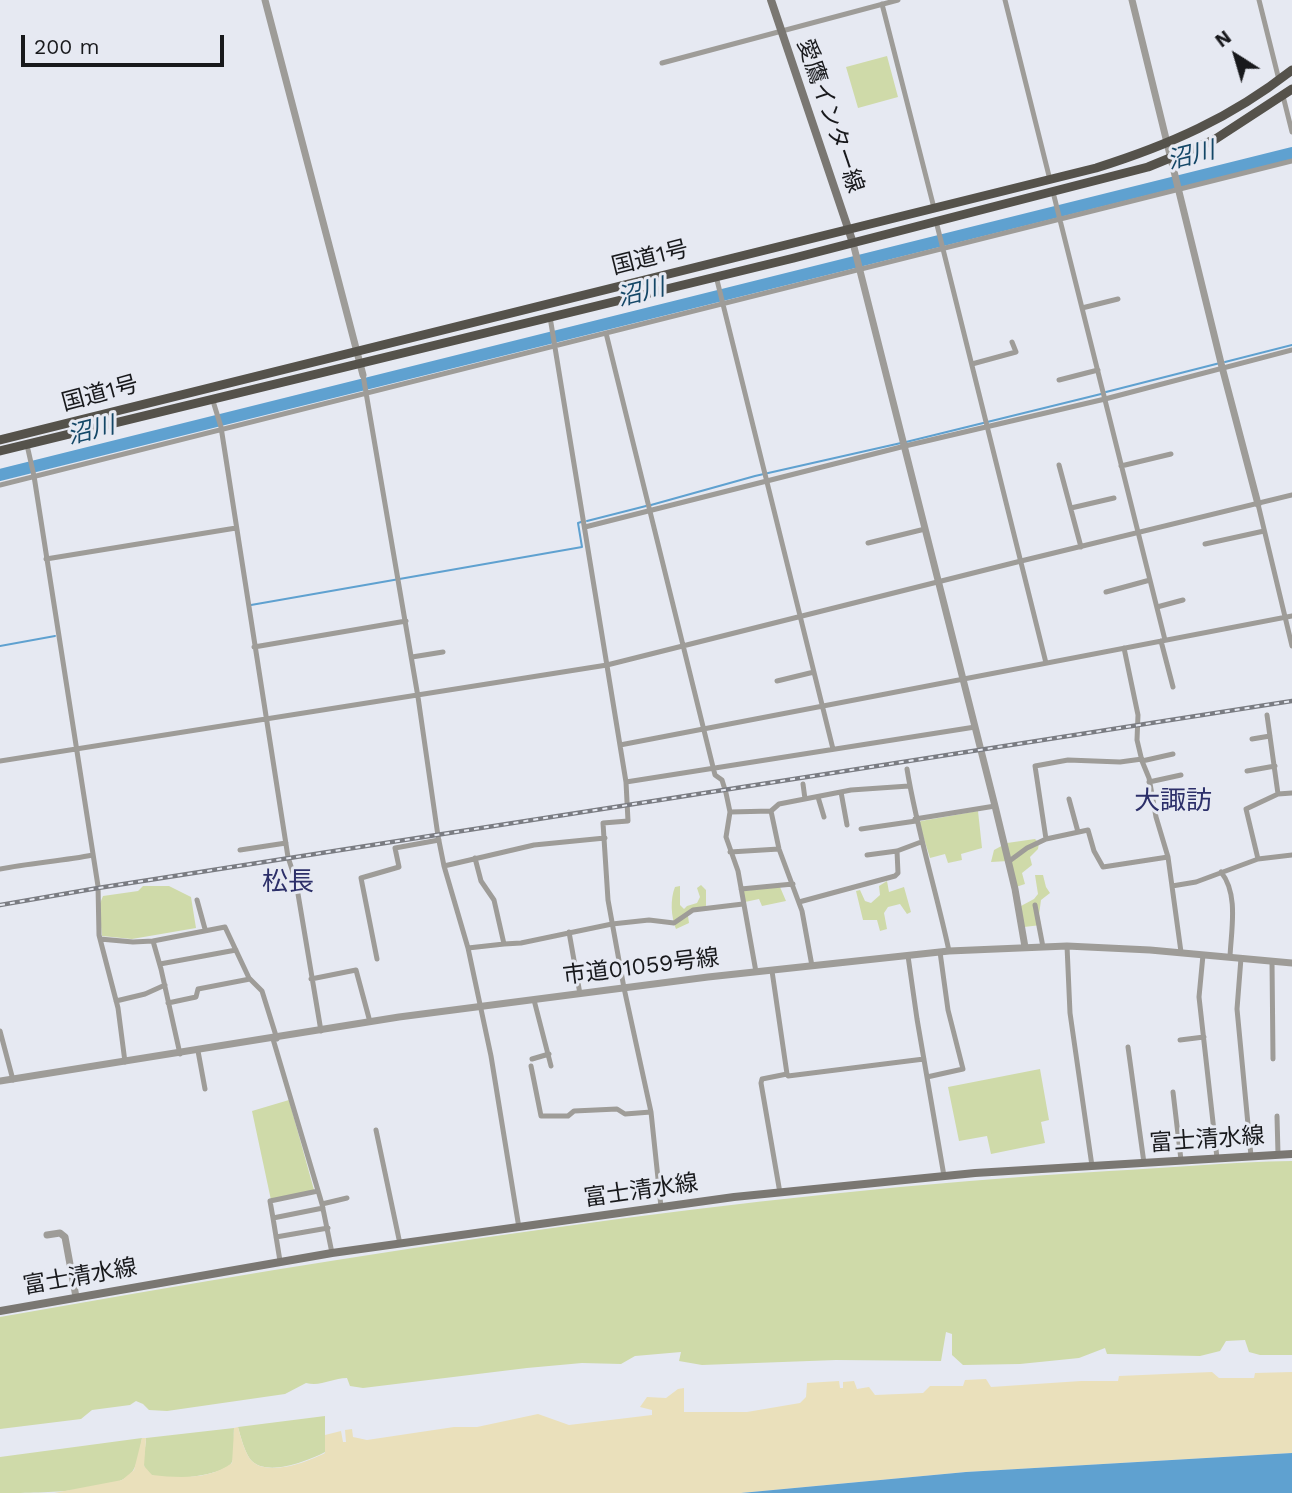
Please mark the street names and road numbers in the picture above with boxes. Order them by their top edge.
street label: 愛鷹インター線 [791,35,869,197]
street label: 国道1号 [609,235,691,281]
street label: 国道1号 [59,371,141,417]
street label: 市道01059号線 [561,944,721,990]
street label: 富士清水線 [1149,1122,1265,1158]
street label: 富士清水線 [582,1169,700,1213]
street label: 富士清水線 [21,1253,139,1301]

